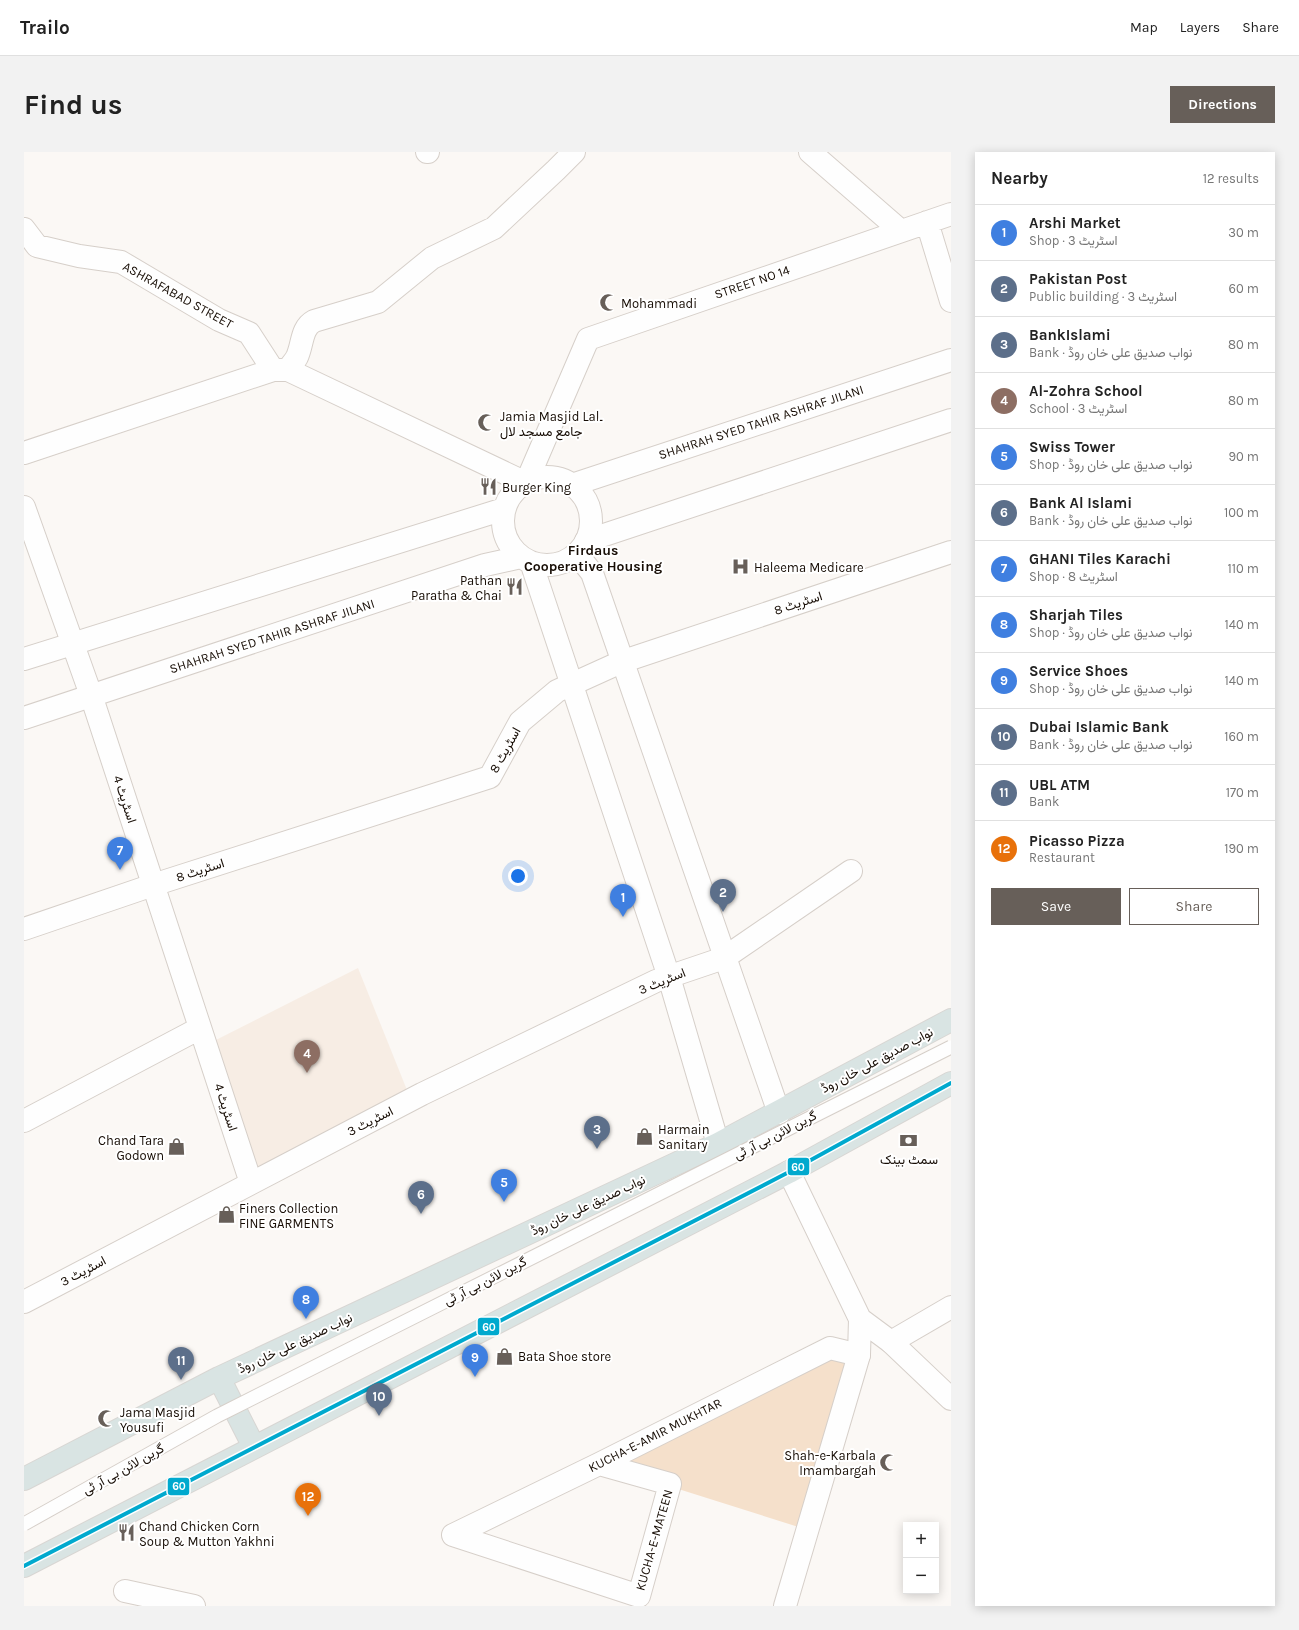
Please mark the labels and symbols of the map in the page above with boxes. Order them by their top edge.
street label: ASHRAFABAD STREET [120,258,236,332]
street label: STREET NO 14 [712,262,792,302]
mosque icon: Mohammadi [598,293,618,313]
place label: Mohammadi [621,296,697,311]
street label: SHAHRAH SYED TAHIR ASHRAF JILANI [657,382,865,462]
place label: Jamia Masjid Lal۔ جامع مسجد لال [500,409,603,441]
mosque icon: Jamia Masjid Lal۔ جامع مسجد لال [477,413,497,433]
restaurant icon: Burger King [479,477,499,497]
place label: Burger King [502,480,572,495]
district label: Firdaus Cooperative Housing [524,542,662,575]
hospital icon: Haleema Medicare [731,557,751,577]
place label: Haleema Medicare [754,560,864,575]
place label: Pathan Paratha & Chai [411,573,502,603]
restaurant icon: Pathan Paratha & Chai [505,577,525,597]
street label: اسٹریٹ 8 [772,588,824,619]
street label: SHAHRAH SYED TAHIR ASHRAF JILANI [168,596,376,676]
street label: اسٹریٹ 8 [486,725,525,776]
street label: اسٹریٹ 4 [109,773,140,825]
pin: 7 [107,837,133,870]
street label: اسٹریٹ 8 [174,855,226,886]
your location [508,866,528,886]
pin: 2 [710,879,736,912]
pin: 1 [610,884,636,917]
street label: اسٹریٹ 3 [636,965,688,998]
street label: نواب صدیق علی خان روڈ [818,1024,936,1097]
pin: 4 [294,1040,320,1073]
street label: اسٹریٹ 4 [210,1081,241,1133]
street label: اسٹریٹ 3 [345,1103,396,1140]
street label: گرین لائن بی آر ٹی [731,1108,820,1163]
pin: 3 [584,1116,610,1149]
place label: Harmain Sanitary [658,1122,710,1152]
shop icon: Harmain Sanitary [635,1126,655,1146]
bank icon: سمٹ بینک [899,1130,919,1150]
place label: Chand Tara Godown [98,1133,164,1163]
shop icon: Chand Tara Godown [167,1137,187,1157]
place label: سمٹ بینک [880,1152,938,1167]
line badge: 60 [787,1157,810,1176]
text: 60 [791,1161,805,1174]
pin: 5 [491,1169,517,1202]
street label: نواب صدیق علی خان روڈ [528,1172,648,1239]
pin: 6 [408,1181,434,1214]
place label: Finers Collection FINE GARMENTS [239,1201,338,1231]
shop icon: Finers Collection FINE GARMENTS [216,1205,236,1225]
street label: اسٹریٹ 3 [58,1253,109,1290]
street label: گرین لائن بی آر ٹی [441,1254,530,1309]
pin: 8 [293,1286,319,1319]
street label: نواب صدیق علی خان روڈ [235,1310,355,1377]
line badge: 60 [477,1317,500,1336]
text: 60 [482,1321,496,1334]
pin: 9 [462,1344,488,1377]
shop icon: Bata Shoe store [495,1346,515,1366]
pin: 11 [168,1347,194,1380]
place label: Bata Shoe store [518,1349,611,1364]
pin: 10 [366,1383,392,1416]
street label: KUCHA-E-AMIR MUKHTAR [586,1395,724,1475]
place label: Jama Masjid Yousufi [120,1405,195,1435]
mosque icon: Jama Masjid Yousufi [97,1409,117,1429]
street label: گرین لائن بی آر ٹی [80,1440,167,1498]
place label: Shah-e-Karbala Imambargah [784,1448,876,1478]
mosque icon: Shah-e-Karbala Imambargah [879,1452,899,1472]
line badge: 60 [167,1477,190,1496]
text: 60 [172,1480,186,1493]
pin: 12 [295,1483,321,1516]
street label: KUCHA-E-MATEEN [632,1488,676,1592]
place label: Chand Chicken Corn Soup & Mutton Yakhni [139,1519,275,1549]
restaurant icon: Chand Chicken Corn Soup & Mutton Yakhni [116,1523,136,1543]

